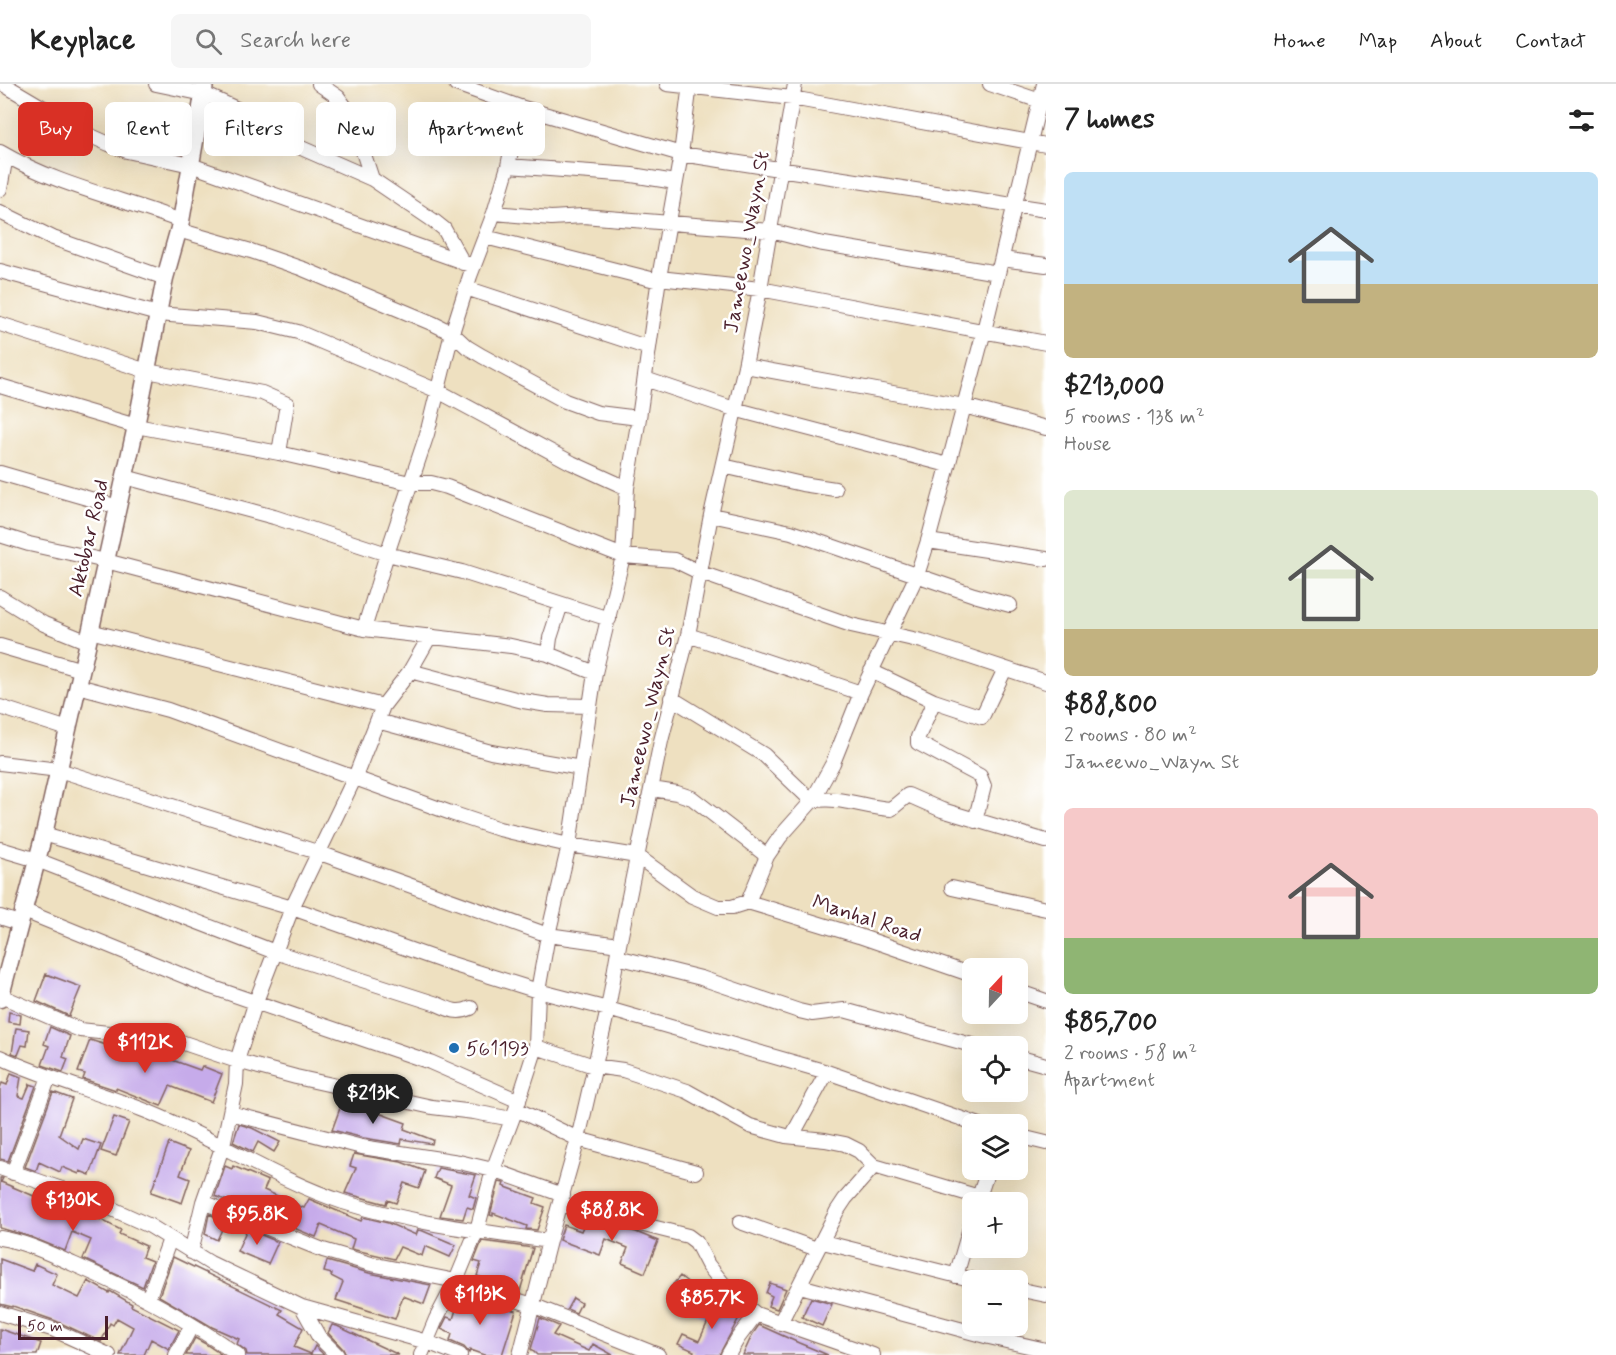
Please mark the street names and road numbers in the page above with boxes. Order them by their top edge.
street label: Jameewo_Wayn St [717,149,777,335]
street label: Aktobar Road [62,477,116,600]
street label: Jameewo_Wayn St [614,624,682,810]
street label: Manhal Road [808,888,925,950]

